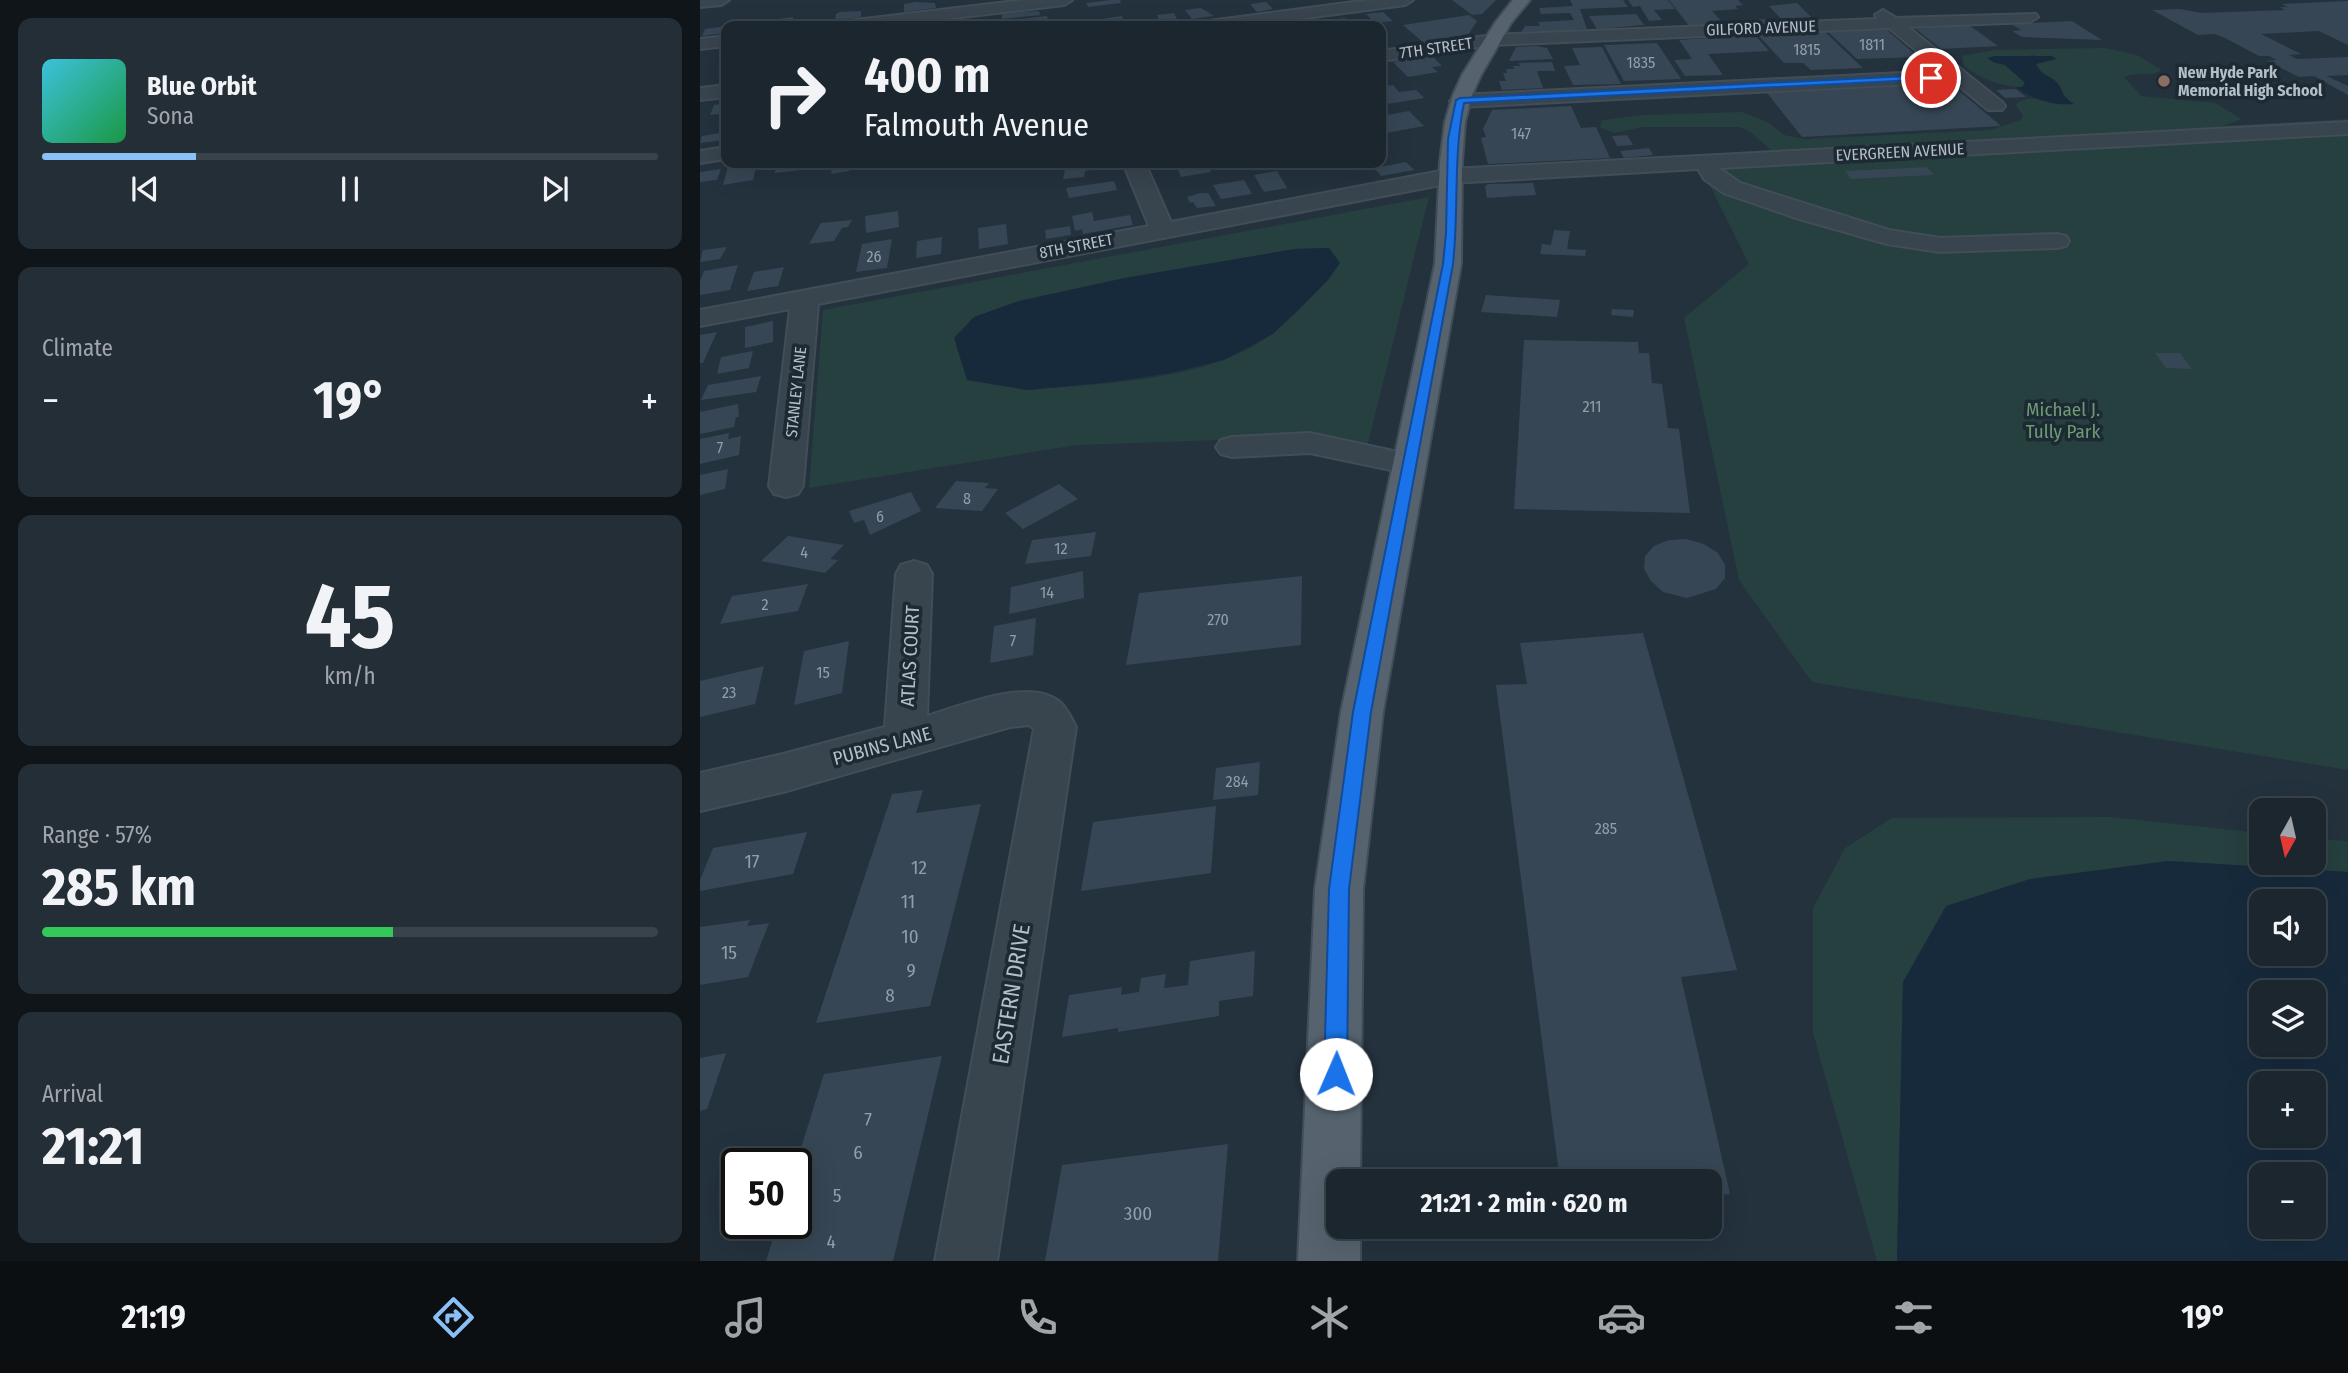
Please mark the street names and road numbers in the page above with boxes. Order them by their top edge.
street label: GILFORD AVENUE [1706,17,1816,39]
street label: 7TH STREET [1398,33,1474,63]
street label: EVERGREEN AVENUE [1835,139,1965,165]
street label: 8TH STREET [1038,229,1115,262]
street label: STANLEY LANE [782,346,810,438]
street label: ATLAS COURT [896,605,924,707]
street label: PUBINS LANE [830,722,934,770]
street label: EASTERN DRIVE [986,922,1036,1066]

